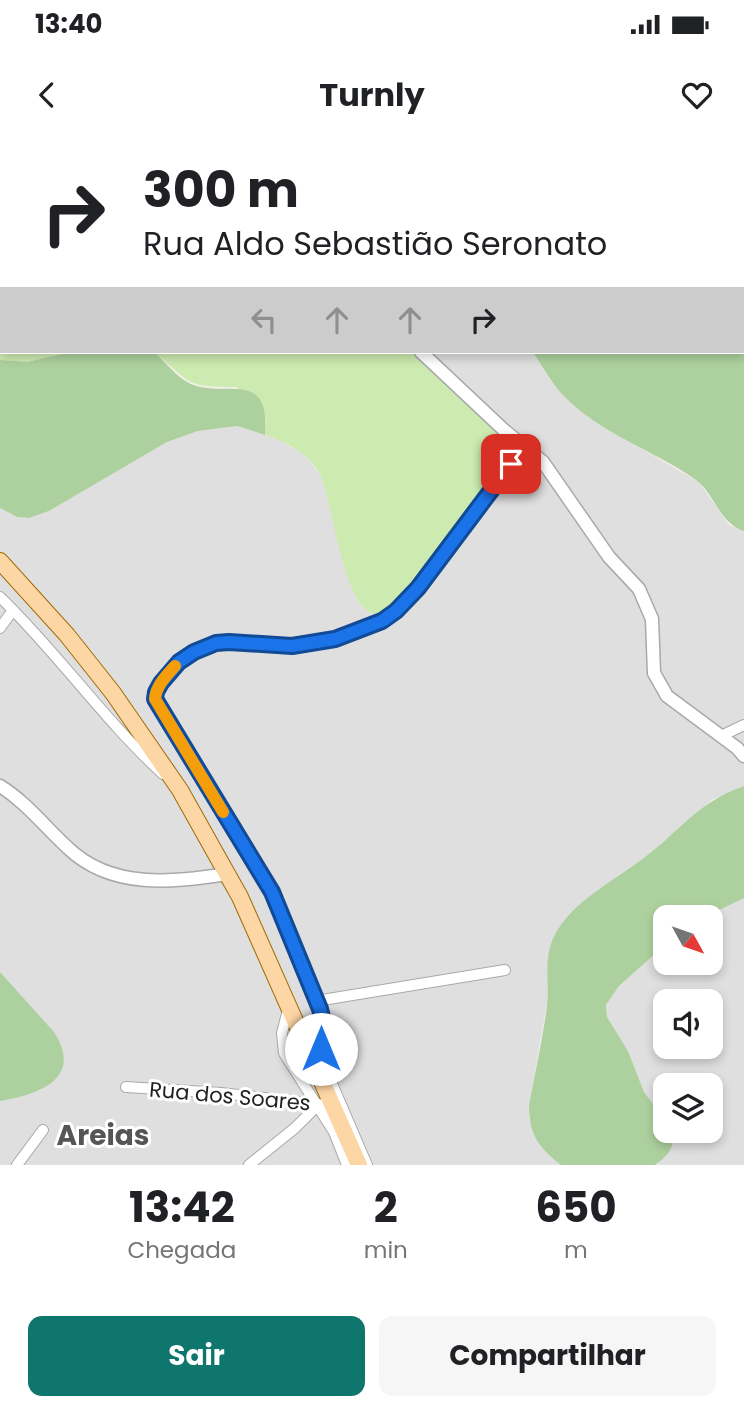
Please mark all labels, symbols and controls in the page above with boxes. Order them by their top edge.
text: 13:40 [35,6,102,42]
text: Turnly [319,72,425,117]
icon: back [28,76,66,114]
icon: heart [678,76,716,114]
text: 300 m [143,156,299,224]
icon: right [28,168,119,259]
text: Rua Aldo Sebastião Seronato [143,221,607,266]
icon: left [245,301,283,339]
icon: ahead [318,301,356,339]
icon: ahead [391,301,429,339]
icon: right [464,301,502,339]
pin [481,434,541,494]
icon: arrive [492,445,530,483]
north arrow [653,905,723,975]
map controls [653,905,723,1143]
button: sound [653,989,723,1059]
position arrow [284,1012,358,1086]
button: layers [653,1073,723,1143]
street label: Rua dos Soares [148,1074,312,1118]
district label: Areias [57,1116,149,1155]
text: 13:42 [129,1178,235,1237]
text: 2 [374,1178,398,1237]
text: 650 [535,1178,617,1237]
text: Chegada [127,1234,236,1266]
text: min [364,1234,408,1266]
text: m [564,1234,588,1266]
button: Sair [28,1316,365,1396]
button: Compartilhar [379,1316,716,1396]

